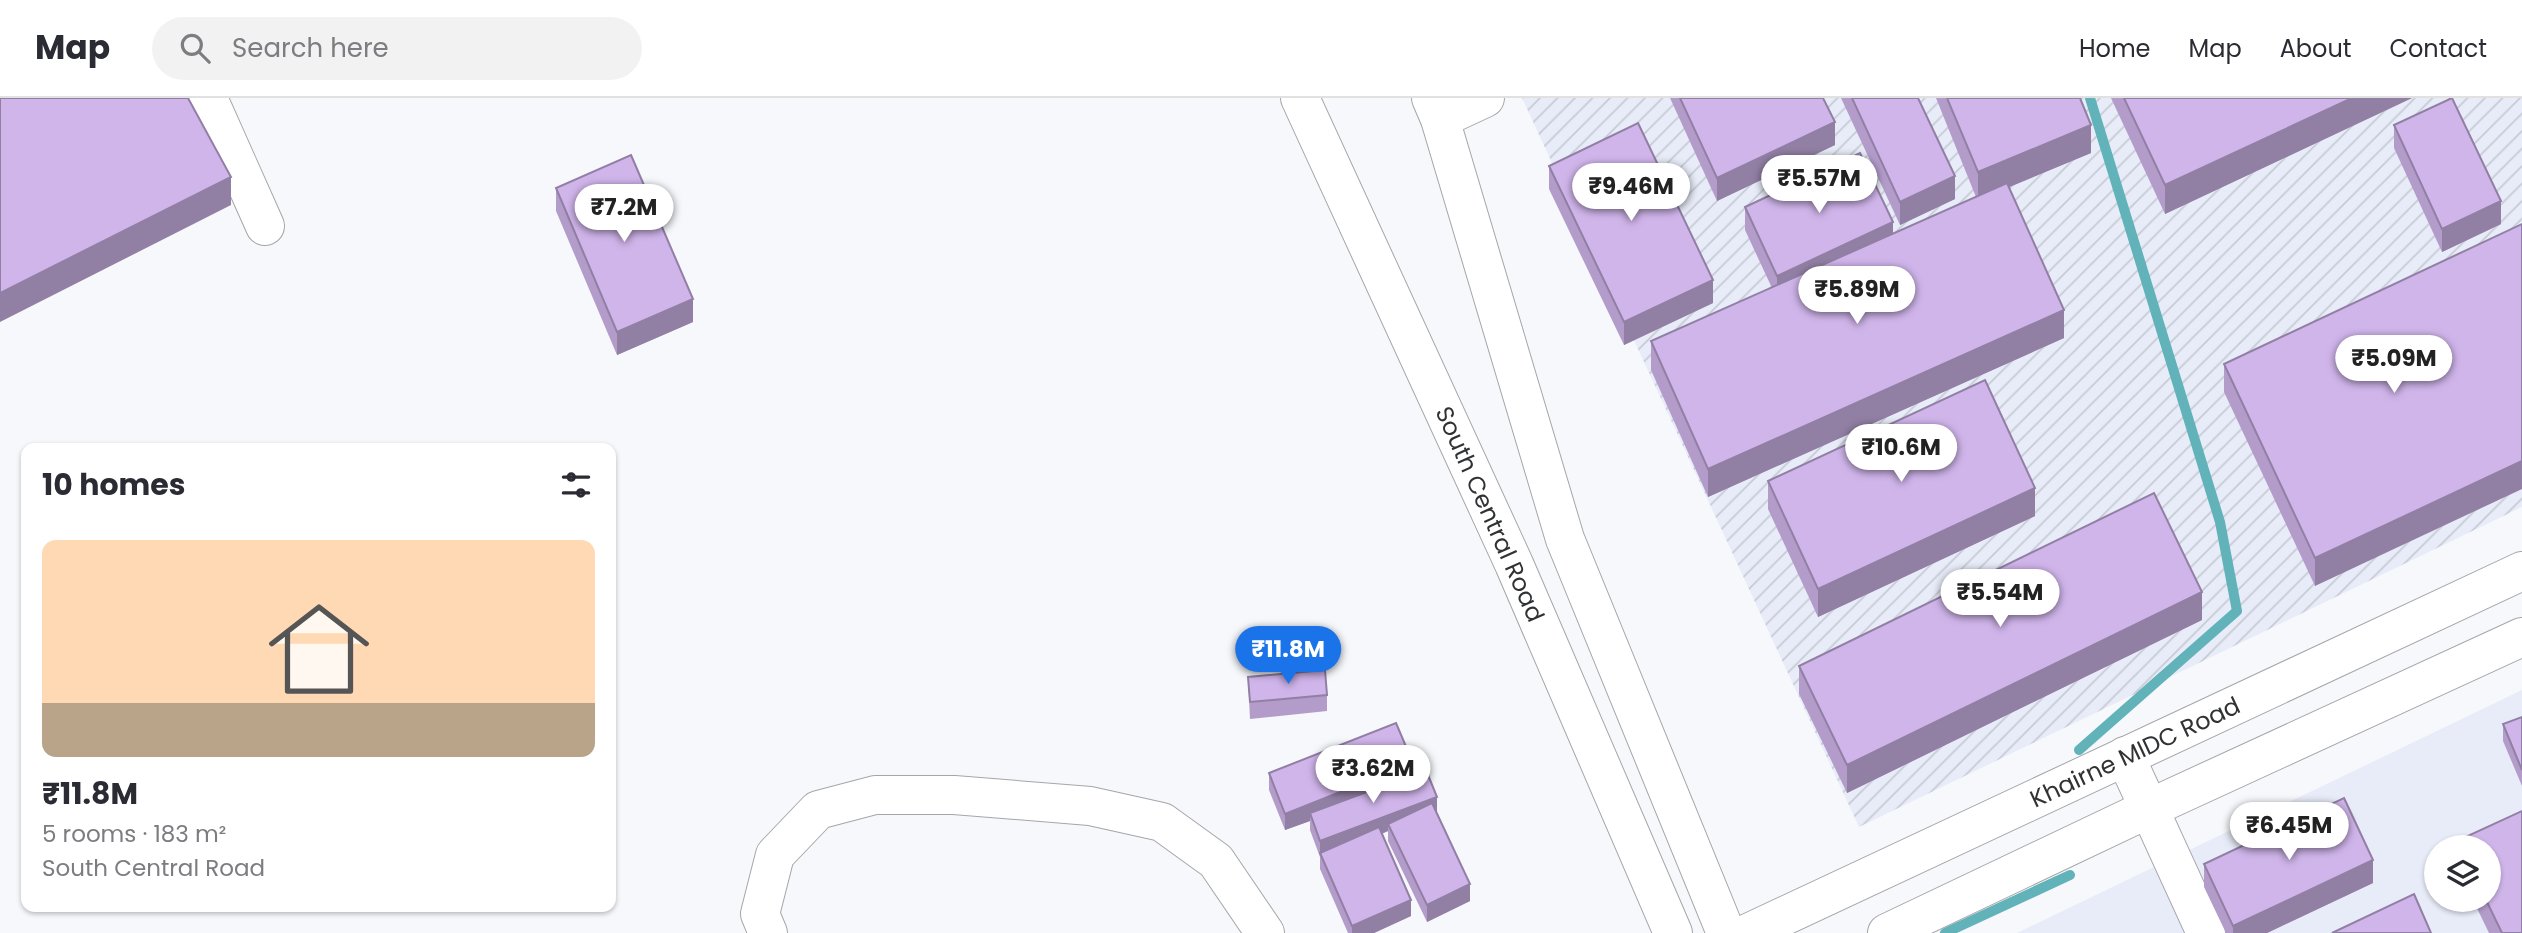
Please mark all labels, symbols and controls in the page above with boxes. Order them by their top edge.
search box [152,17,642,80]
text: Map [35,24,110,71]
icon: search [176,29,214,67]
text: Search here [232,30,389,66]
text: Home [2079,32,2151,65]
text: Map [2189,32,2242,65]
text: About [2280,32,2351,65]
text: Contact [2389,32,2487,65]
pin: ₹5.57M [1762,156,1876,215]
text: ₹5.57M [1777,162,1861,194]
pin: ₹9.46M [1574,164,1688,223]
text: ₹9.46M [1588,170,1674,202]
pin: ₹7.2M [575,184,673,244]
text: ₹7.2M [591,191,657,223]
pin: ₹5.89M [1800,266,1914,326]
text: ₹5.89M [1814,273,1900,305]
pin: ₹5.09M [2337,336,2451,395]
text: ₹5.09M [2351,342,2437,374]
street label: South Central Road [1428,401,1552,627]
pin: ₹10.6M [1844,424,1958,484]
text: ₹10.6M [1861,431,1941,463]
text: 10 homes [42,463,186,506]
icon: filters [557,466,595,504]
pin: ₹5.54M [1943,570,2057,629]
text: ₹5.54M [1957,576,2043,608]
icon: home [256,586,382,712]
pin: ₹11.8M [1231,626,1345,686]
text: ₹11.8M [1251,633,1325,665]
street label: Khairne MIDC Road [2025,689,2245,815]
pin: ₹3.62M [1316,746,1430,805]
text: ₹3.62M [1331,752,1415,784]
text: ₹11.8M [42,772,138,815]
pin: ₹6.45M [2232,802,2346,862]
text: ₹6.45M [2246,809,2332,841]
text: 5 rooms · 183 m² [42,818,226,850]
map controls [2424,835,2501,912]
button: layers [2424,835,2501,912]
text: South Central Road [42,852,265,884]

